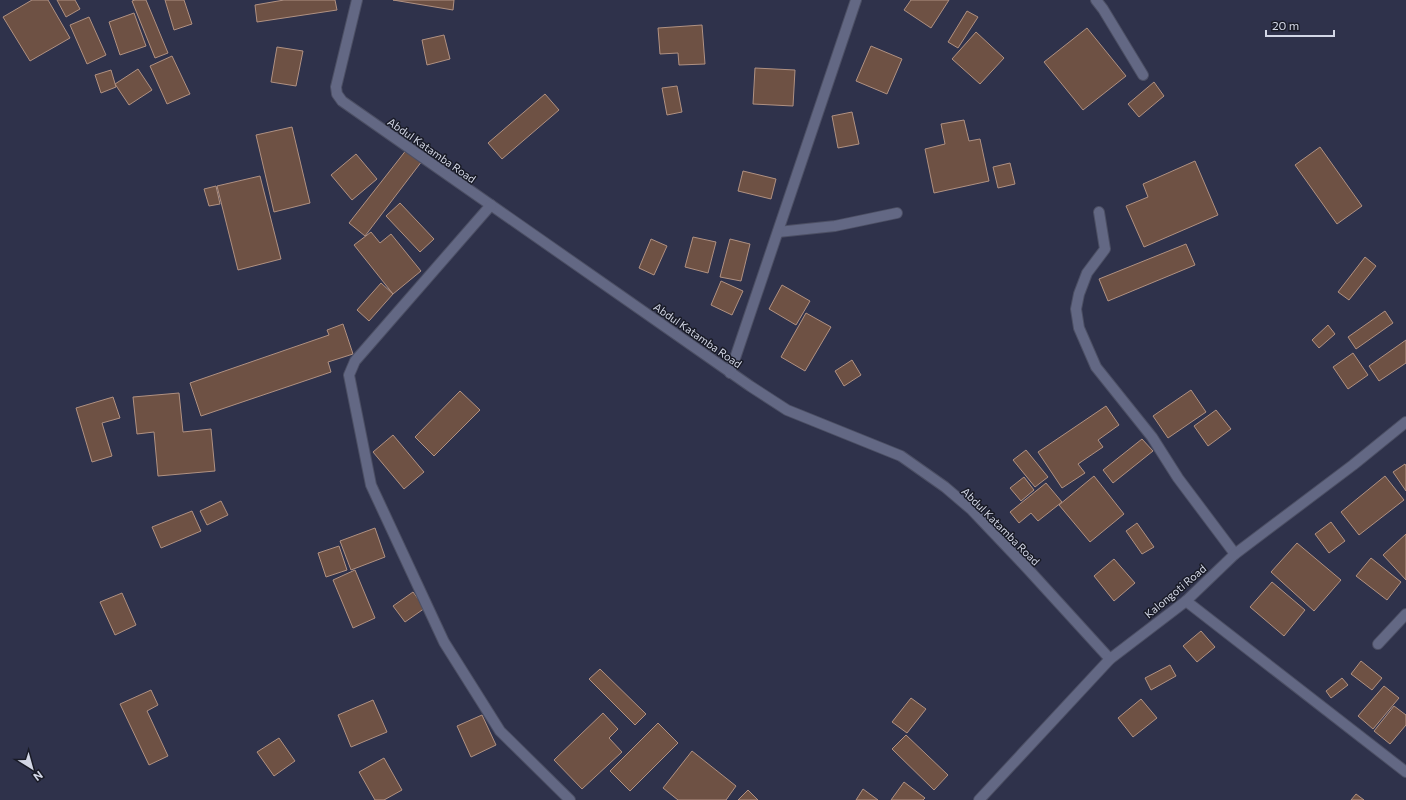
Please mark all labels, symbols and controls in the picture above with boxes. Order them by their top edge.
scale bar [1266,12,1334,38]
text: 20 m [1272,18,1299,32]
street label: Abdul Katamba Road [385,115,479,185]
street label: Abdul Katamba Road [651,300,745,370]
street label: Abdul Katamba Road [959,484,1043,568]
street label: Kalongoti Road [1142,562,1208,620]
north arrow [12,748,52,788]
text: N [31,769,46,784]

